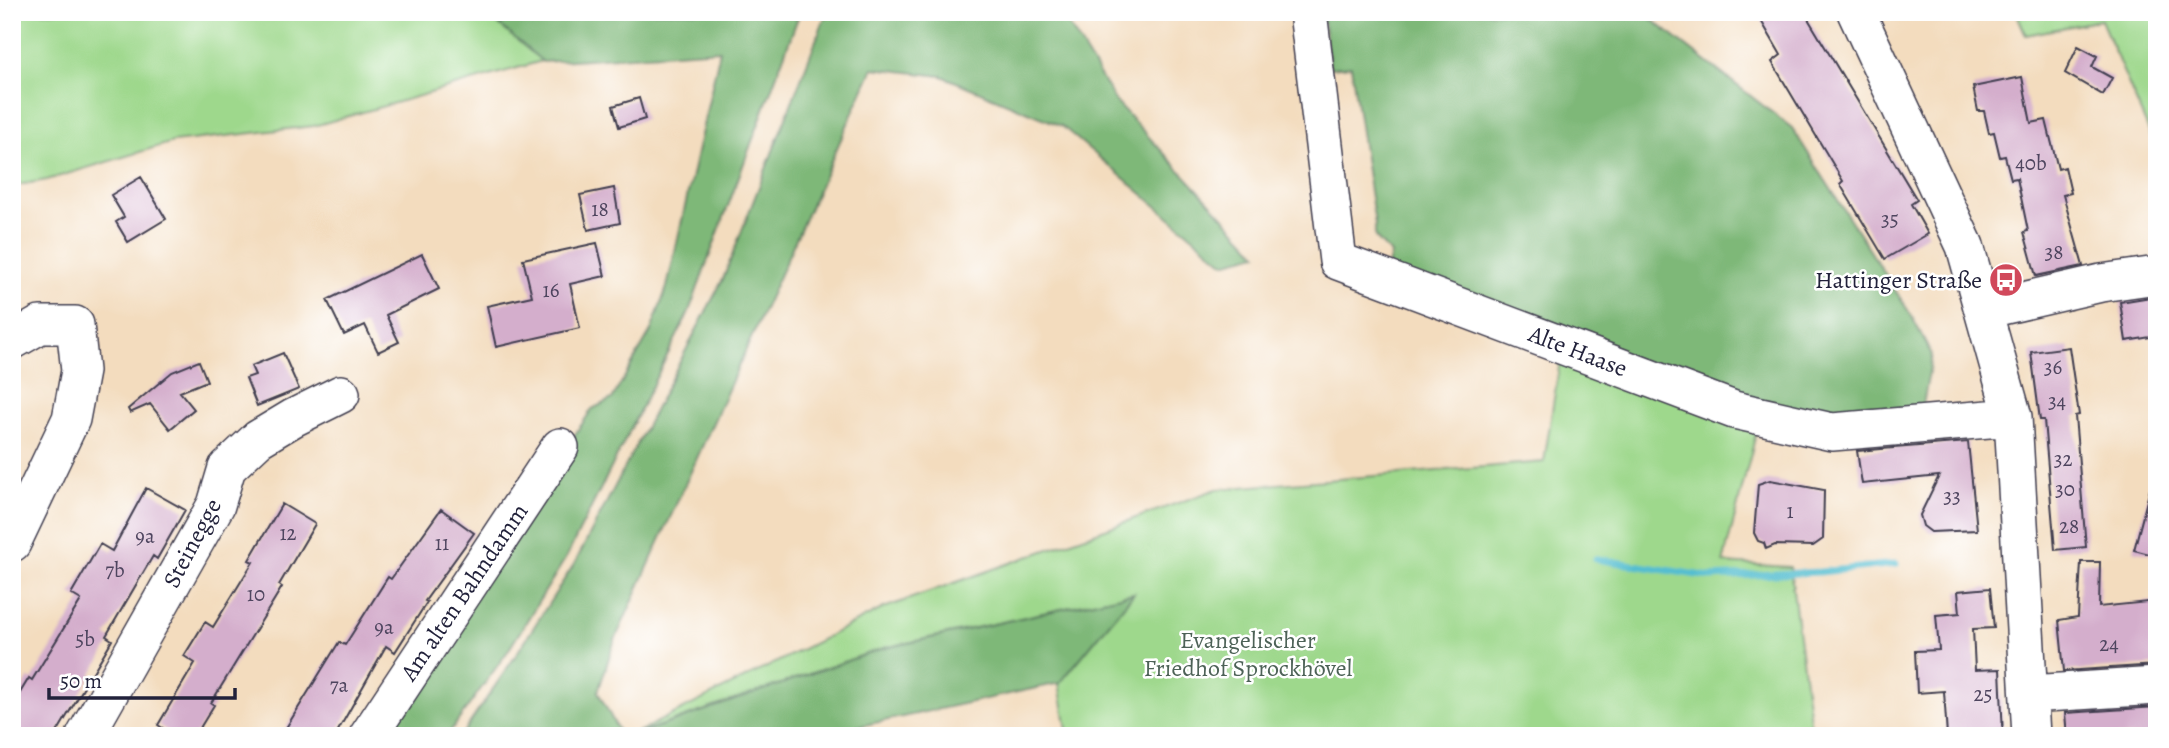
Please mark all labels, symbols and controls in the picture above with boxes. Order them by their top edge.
house number: 40b [2015,149,2047,177]
house number: 18 [591,195,609,223]
house number: 35 [1881,205,1899,233]
house number: 38 [2045,238,2063,266]
bus stop icon: Hattinger Straße [1987,261,2025,299]
place label: Hattinger Straße [1815,264,1982,296]
house number: 16 [543,276,560,304]
street label: Alte Haase [1523,317,1632,384]
house number: 36 [2044,353,2063,381]
house number: 34 [2048,387,2066,415]
house number: 32 [2054,445,2072,473]
house number: 30 [2055,475,2075,503]
house number: 33 [1943,482,1961,510]
street label: Steinegge [155,493,229,593]
street label: Am alten Bahndamm [392,497,535,688]
house number: 1 [1786,497,1794,525]
house number: 28 [2059,512,2079,540]
house number: 12 [279,519,297,547]
house number: 9a [135,522,155,550]
house number: 11 [435,529,449,557]
house number: 7b [105,556,125,584]
house number: 10 [247,580,265,608]
house number: 9a [374,613,394,641]
park label: Evangelischer Friedhof Sprockhövel [1144,624,1352,684]
house number: 5b [75,625,95,653]
house number: 24 [2099,630,2119,658]
scale bar [49,657,234,701]
text: 50 m [60,667,102,695]
house number: 7a [330,671,349,699]
house number: 25 [1973,680,1993,708]

